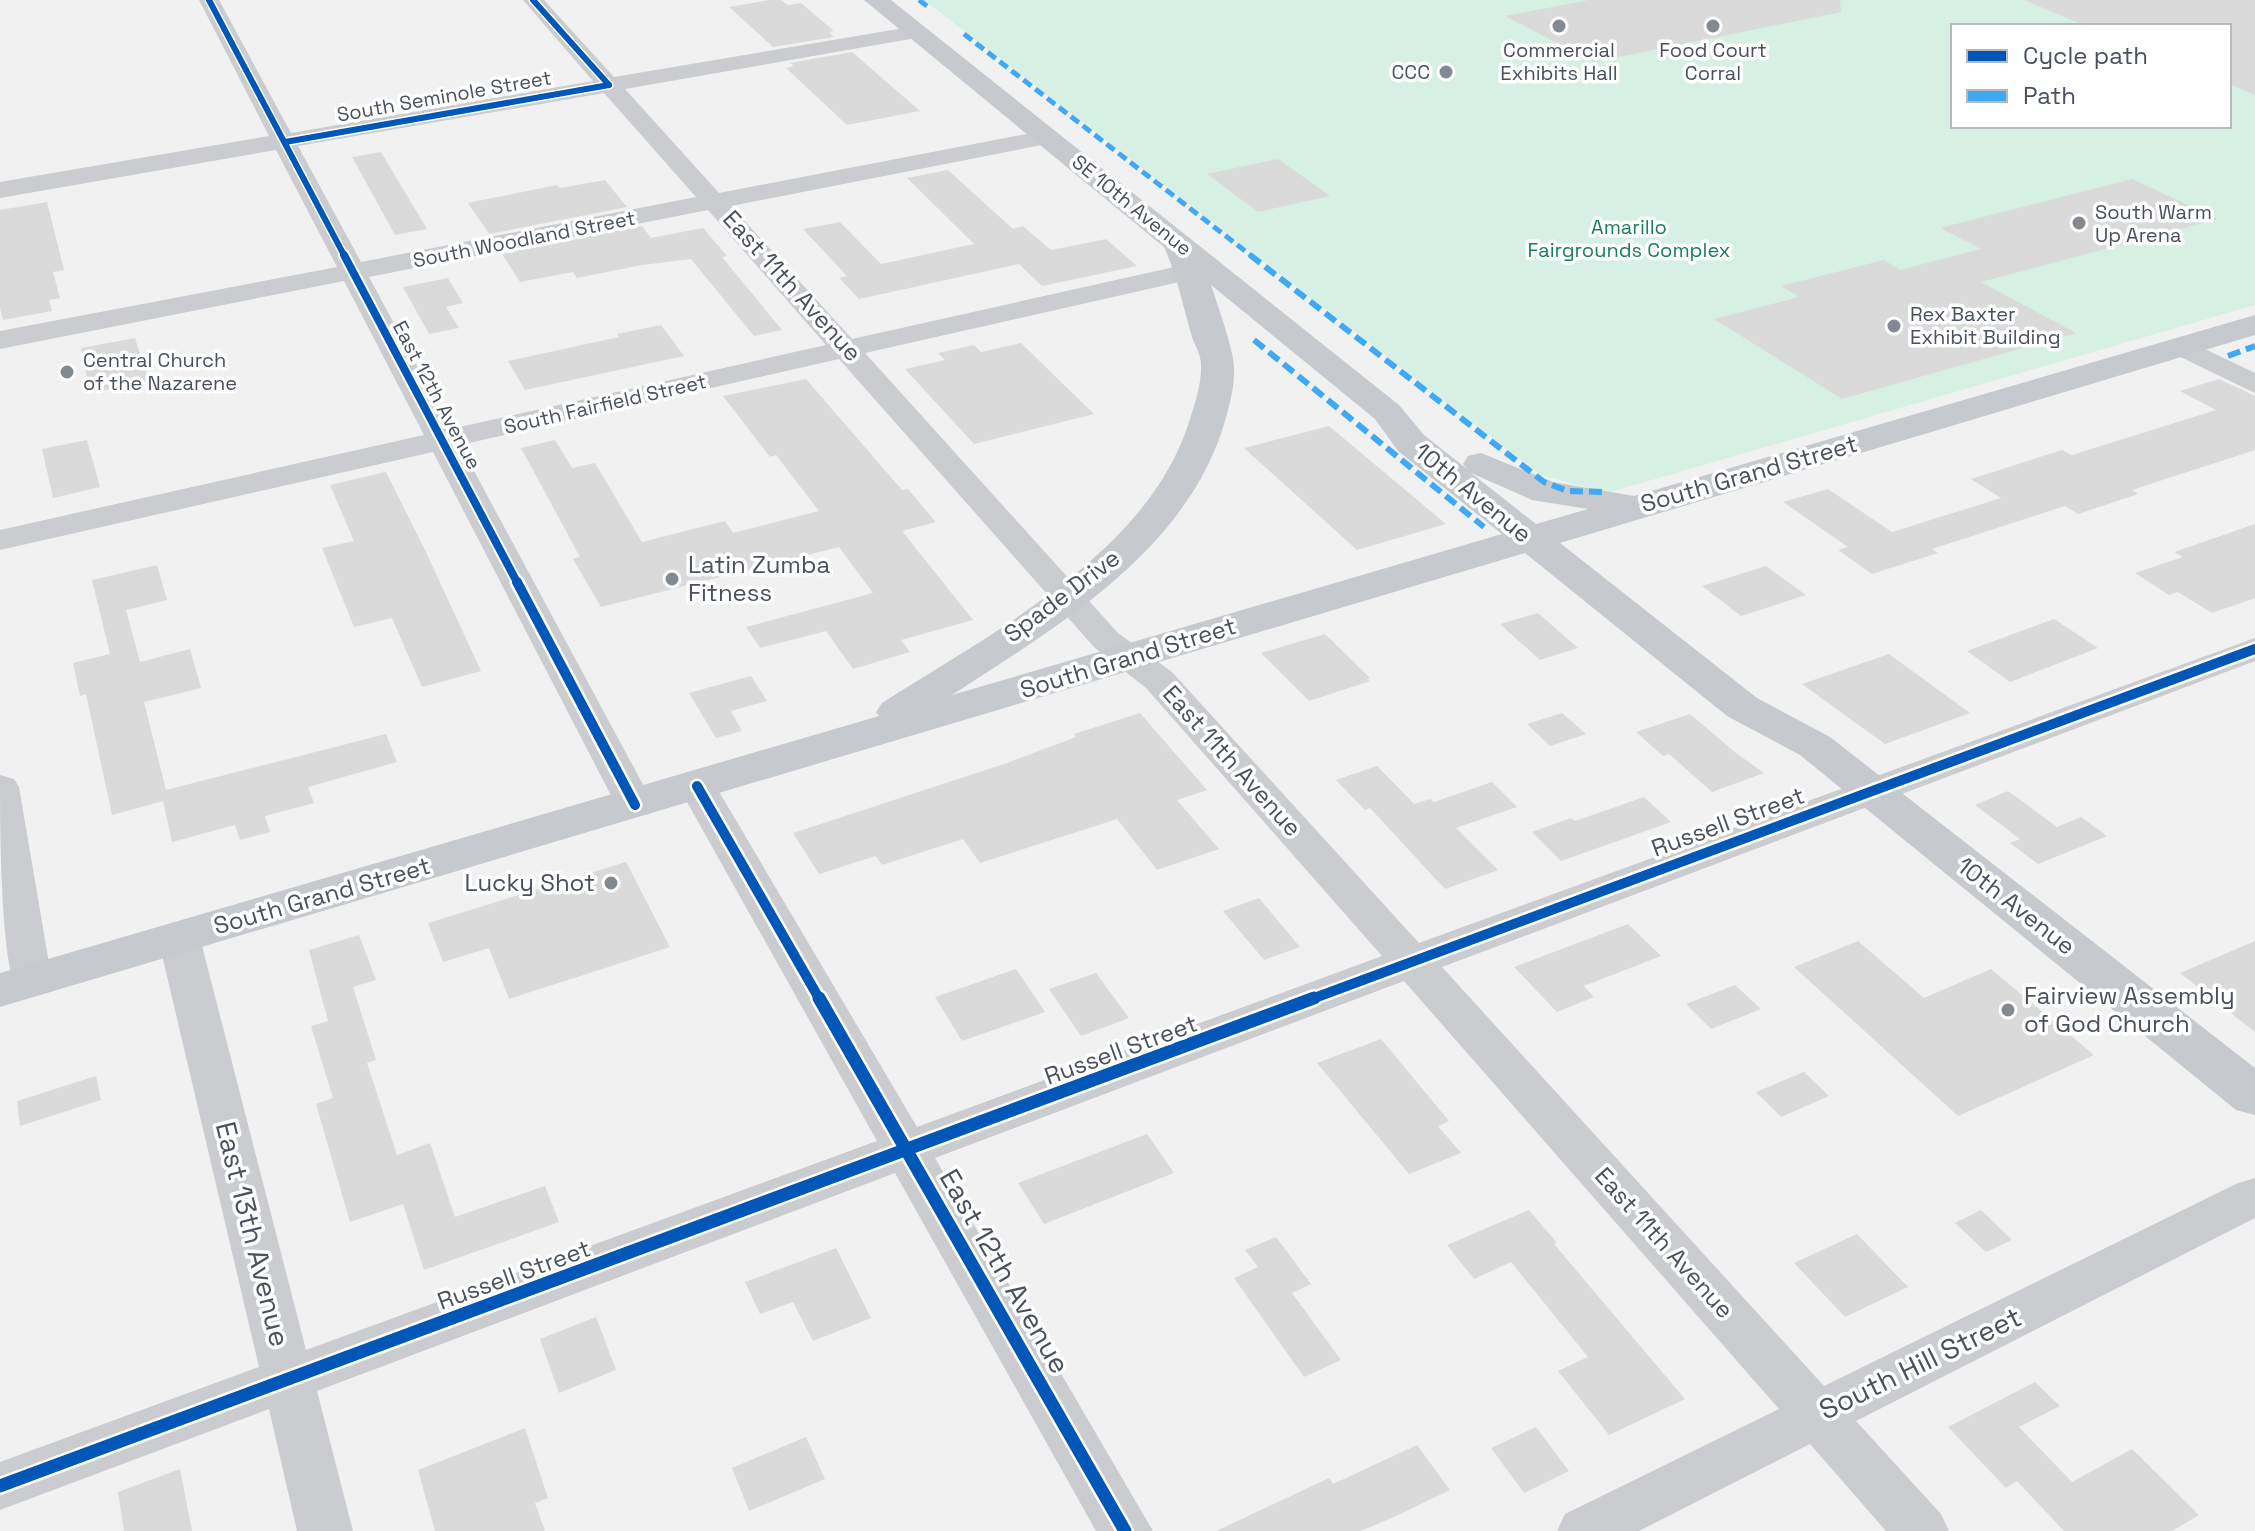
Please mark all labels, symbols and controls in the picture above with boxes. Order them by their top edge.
marker: Commercial Exhibits Hall [1550,17,1568,35]
marker: Food Court Corral [1704,17,1722,35]
legend [1951,24,2231,128]
place label: Commercial Exhibits Hall [1500,37,1618,86]
place label: Food Court Corral [1659,37,1767,86]
text: Cycle path [2023,40,2148,71]
place label: CCC [1391,59,1430,85]
marker: CCC [1437,63,1455,81]
street label: South Seminole Street [335,64,553,128]
text: Path [2023,80,2076,111]
street label: SE 10th Avenue [1067,149,1197,261]
place label: South Warm Up Arena [2095,199,2212,248]
street label: East 11th Avenue [716,203,869,368]
street label: South Woodland Street [411,205,637,273]
park label: Amarillo Fairgrounds Complex [1528,214,1730,263]
marker: South Warm Up Arena [2070,214,2088,232]
place label: Rex Baxter Exhibit Building [1910,301,2061,350]
street label: East 12th Avenue [387,316,487,474]
marker: Rex Baxter Exhibit Building [1885,317,1903,335]
place label: Central Church of the Nazarene [83,347,237,396]
marker: Central Church of the Nazarene [58,363,76,381]
street label: South Fairfield Street [501,368,709,440]
street label: South Grand Street [1637,428,1861,519]
street label: 10th Avenue [1408,436,1538,549]
street label: Spade Drive [998,542,1126,649]
place label: Latin Zumba Fitness [688,549,830,608]
marker: Latin Zumba Fitness [663,570,681,588]
street label: South Grand Street [1016,610,1240,705]
street label: East 11th Avenue [1156,678,1309,843]
street label: Russell Street [1647,779,1809,864]
street label: South Grand Street [210,850,434,941]
street label: 10th Avenue [1951,850,2082,961]
place label: Lucky Shot [464,867,595,898]
marker: Lucky Shot [602,874,620,892]
place label: Fairview Assembly of God Church [2024,980,2235,1039]
marker: Fairview Assembly of God Church [1999,1001,2017,1019]
street label: Russell Street [1040,1007,1202,1092]
street label: East 13th Avenue [208,1118,298,1350]
street label: East 11th Avenue [1588,1160,1741,1325]
street label: East 12th Avenue [932,1162,1078,1380]
street label: Russell Street [433,1232,595,1317]
street label: South Hill Street [1813,1298,2027,1428]

